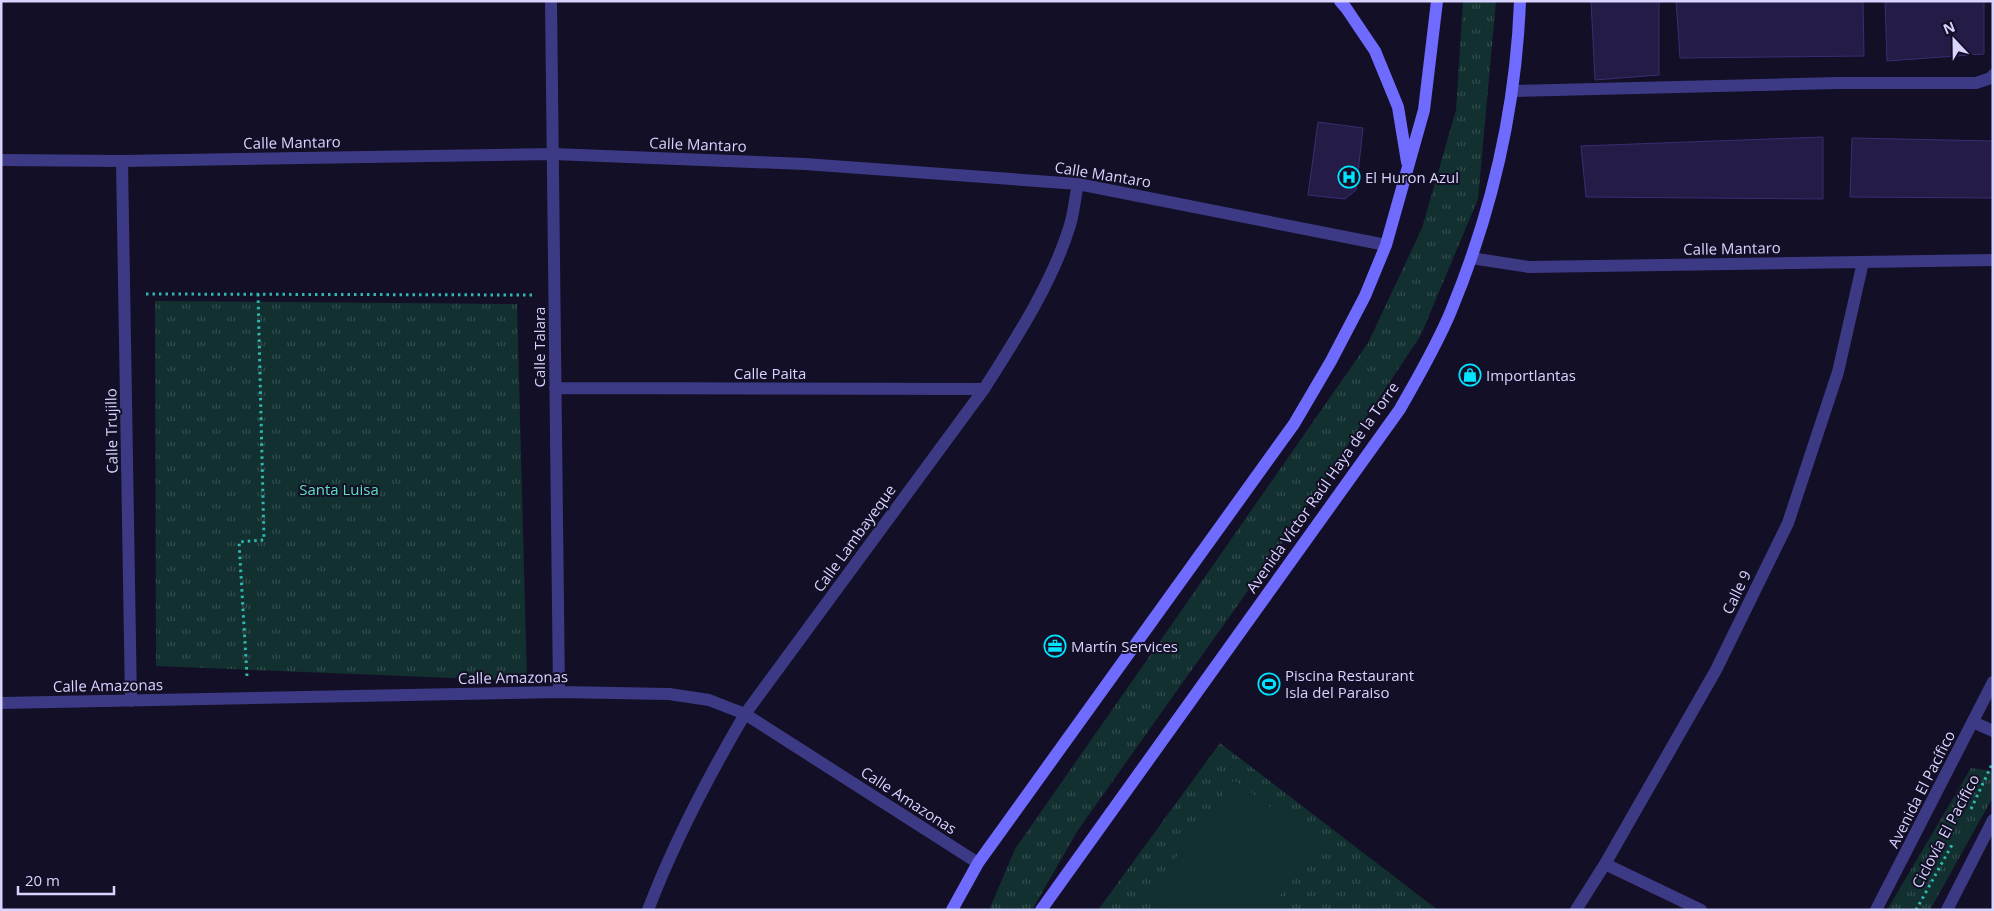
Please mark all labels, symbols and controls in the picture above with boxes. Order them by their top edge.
north arrow [1929,15,1979,65]
text: N [1940,17,1958,38]
street label: Calle Mantaro [243,131,341,153]
street label: Calle Mantaro [649,132,747,156]
street label: Calle Mantaro [1053,156,1153,192]
hospital icon: El Huron Azul [1337,165,1361,189]
place label: El Huron Azul [1365,167,1459,187]
street label: Calle Mantaro [1683,237,1781,259]
street label: Calle Talara [529,307,549,387]
street label: Calle Paita [734,363,806,383]
shop icon: Importlantas [1458,363,1482,387]
place label: Importlantas [1486,365,1576,385]
street label: Avenida Víctor Raúl Haya de la Torre [1241,378,1403,596]
street label: Calle Trujillo [100,388,122,474]
park label: Santa Luisa [299,479,379,499]
street label: Calle Lambayeque [808,480,900,596]
street label: Calle 9 [1717,567,1755,617]
office icon: Martín Services [1043,634,1067,658]
place label: Martín Services [1071,636,1178,656]
place label: Piscina Restaurant Isla del Paraiso [1285,665,1414,702]
street label: Calle Amazonas [458,666,568,688]
sports icon: Piscina Restaurant Isla del Paraiso [1257,672,1281,696]
street label: Calle Amazonas [53,674,163,696]
street label: Avenida El Pacífico [1883,727,1959,851]
street label: Calle Amazonas [857,762,961,838]
street label: Ciclovía El Pacífico [1907,771,1983,891]
scale bar [18,864,114,896]
text: 20 m [25,870,60,890]

